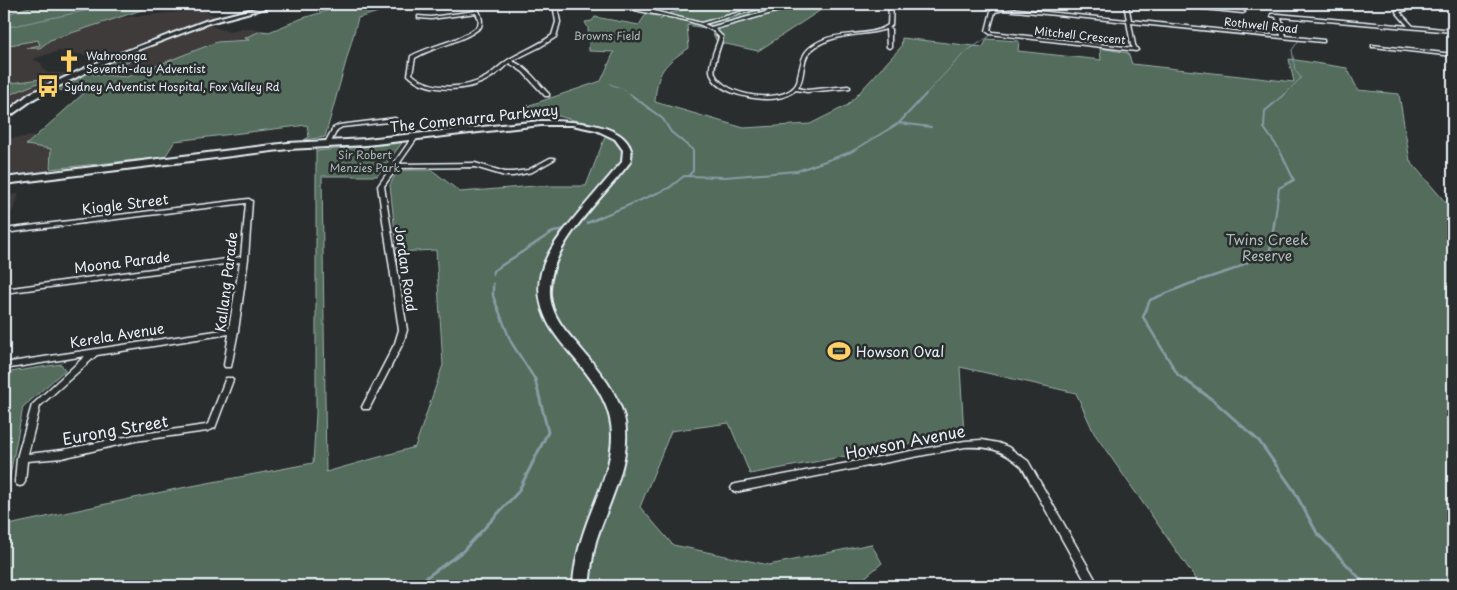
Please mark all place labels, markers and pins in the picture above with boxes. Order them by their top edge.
place label: Wahroonga Seventh-day Adventist [86,47,206,77]
church icon: Wahroonga Seventh-day Adventist [56,48,82,74]
bus stop icon: Sydney Adventist Hospital, Fox Valley Rd [35,73,61,99]
place label: Sydney Adventist Hospital, Fox Valley Rd [64,78,280,95]
sports icon: Howson Oval [826,338,852,364]
place label: Howson Oval [856,341,944,362]

